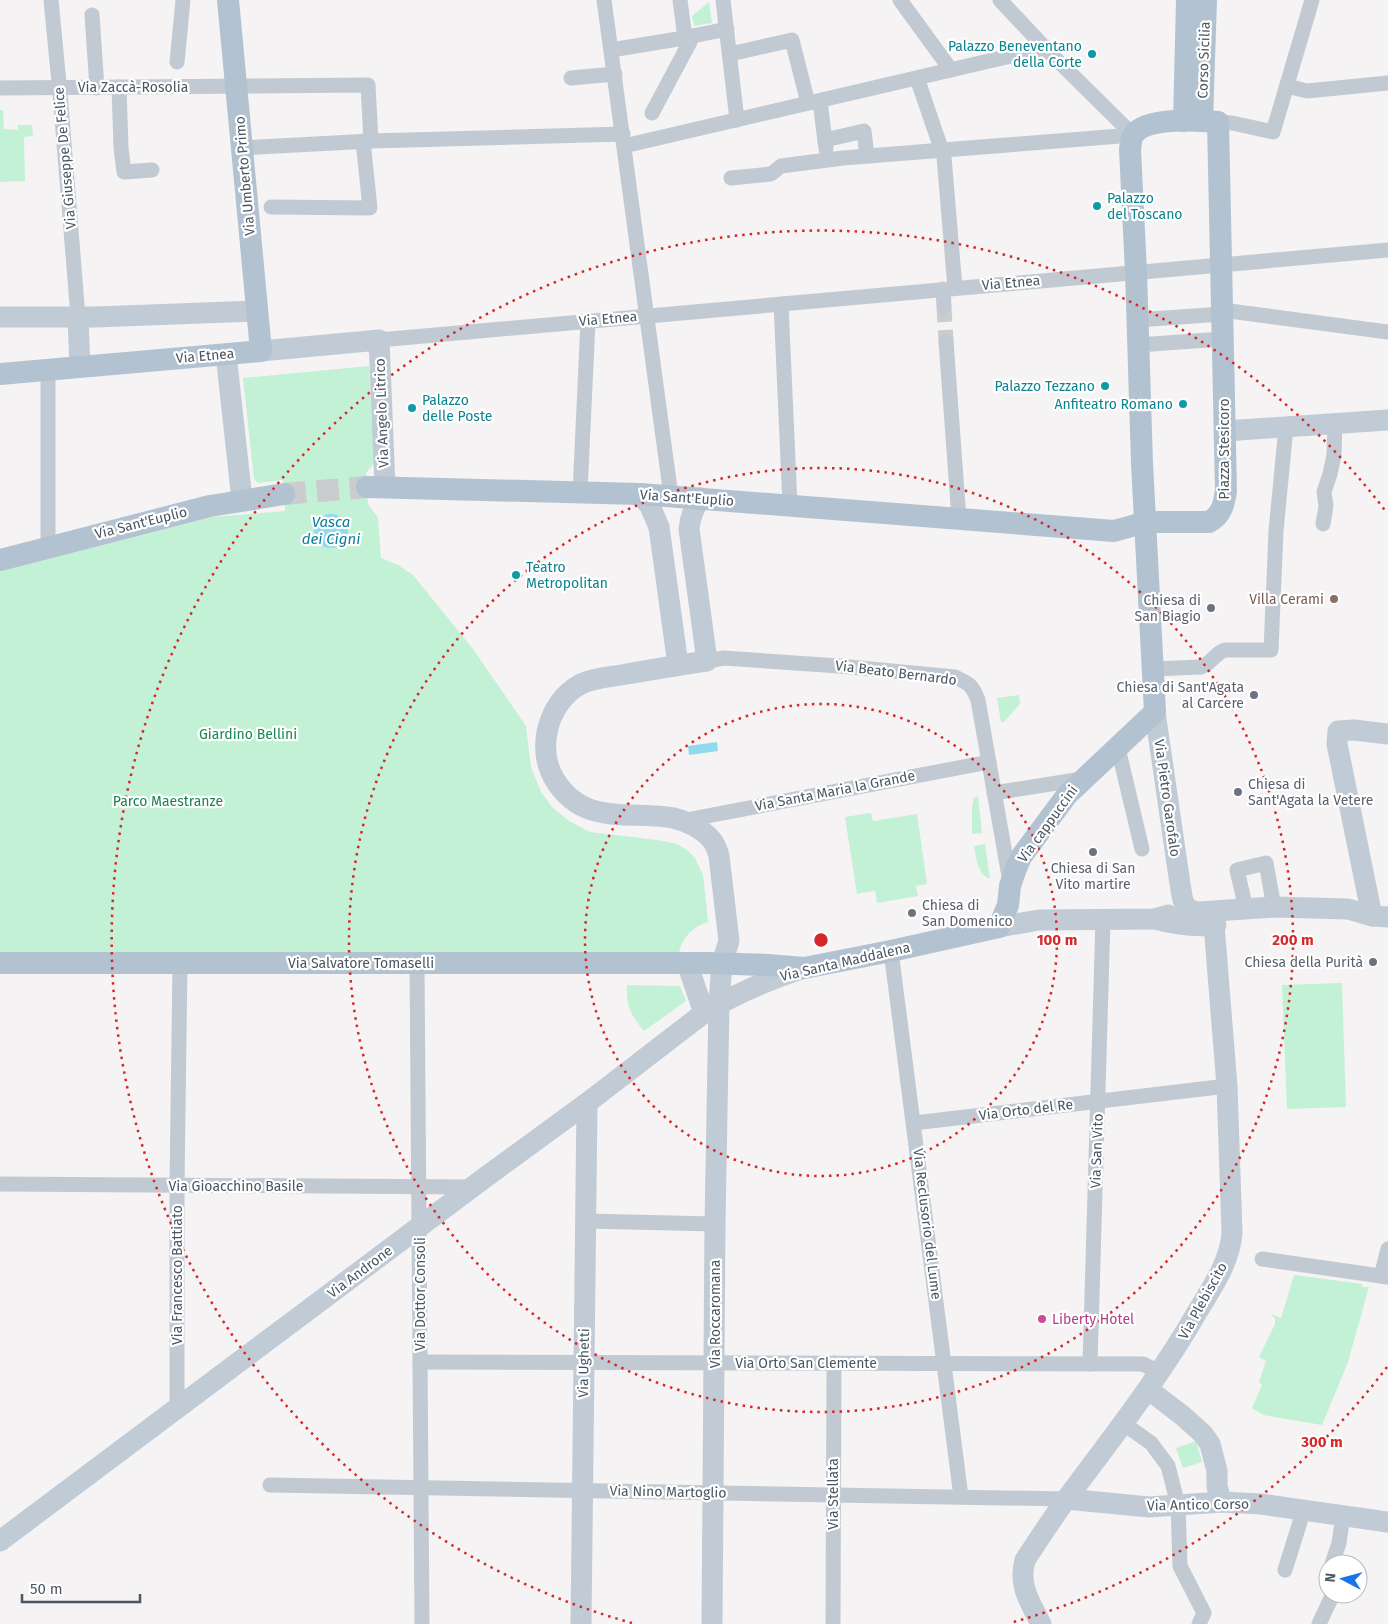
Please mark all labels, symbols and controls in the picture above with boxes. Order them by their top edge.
street label: Corso Sicilia [1194,21,1214,99]
place label: Palazzo Beneventano della Corte [948,38,1082,71]
marker: Palazzo Beneventano della Corte [1086,48,1098,60]
street label: Via Zaccà-Rosolia [78,79,188,96]
street label: Via Giuseppe De Felice [50,86,80,230]
street label: Via Umberto Primo [231,116,259,236]
place label: Palazzo del Toscano [1107,190,1183,223]
marker: Palazzo del Toscano [1091,200,1103,212]
street label: Via Etnea [981,272,1041,294]
street label: Via Etnea [578,308,638,330]
street label: Via Etnea [175,345,235,367]
street label: Via Angelo Litrico [372,358,392,468]
place label: Palazzo Tezzano [994,378,1095,395]
marker: Palazzo Tezzano [1099,380,1111,392]
place label: Palazzo delle Poste [422,392,492,425]
place label: Anfiteatro Romano [1054,396,1173,413]
marker: Anfiteatro Romano [1177,398,1189,410]
street label: Piazza Stesicoro [1216,398,1233,500]
marker: Palazzo delle Poste [406,402,418,414]
street label: Via Sant'Euplio [639,486,735,510]
street label: Via Sant'Euplio [93,503,189,543]
water label: Vasca dei Cigni [302,513,360,548]
place label: Teatro Metropolitan [526,559,608,592]
marker: Teatro Metropolitan [510,569,522,581]
place label: Villa Cerami [1249,591,1324,608]
place label: Chiesa di San Biagio [1135,592,1201,625]
marker: Villa Cerami [1328,593,1340,605]
marker: Chiesa di San Biagio [1205,602,1217,614]
street label: Via Beato Bernardo [834,657,958,689]
place label: Chiesa di Sant'Agata al Carcere [1117,679,1244,712]
marker: Chiesa di Sant'Agata al Carcere [1248,689,1260,701]
park label: Giardino Bellini [199,726,297,743]
street label: Via Pietro Garofalo [1150,738,1184,858]
street label: Via Santa Maria la Grande [753,767,917,815]
place label: Chiesa di Sant'Agata la Vetere [1248,776,1373,809]
street label: Via cappuccini [1014,782,1082,866]
marker: Chiesa di Sant'Agata la Vetere [1232,786,1244,798]
park label: Parco Maestranze [113,793,223,810]
marker: Chiesa di San Vito martire [1087,846,1099,858]
place label: Chiesa di San Vito martire [1051,860,1135,893]
place label: Chiesa di San Domenico [922,897,1013,930]
marker: Chiesa di San Domenico [906,907,918,919]
centre of rings [812,931,830,949]
text: 100 m [1037,931,1077,949]
text: 200 m [1272,931,1314,949]
street label: Via Santa Maddalena [778,939,912,985]
place label: Chiesa della Purità [1245,954,1363,971]
street label: Via Salvatore Tomaselli [288,955,434,972]
marker: Chiesa della Purità [1367,956,1379,968]
street label: Via Orto del Re [978,1096,1074,1124]
street label: Via San Vito [1087,1113,1107,1189]
street label: Via Reclusorio del Lume [909,1147,945,1301]
street label: Via Gioacchino Basile [169,1178,303,1195]
street label: Via Francesco Battiato [169,1205,186,1345]
street label: Via Dottor Consoli [412,1237,429,1351]
street label: Via Androne [324,1242,396,1302]
street label: Via Roccaromana [707,1260,724,1368]
street label: Via Plebiscito [1175,1260,1231,1342]
place label: Liberty Hotel [1052,1311,1134,1328]
marker: Liberty Hotel [1036,1313,1048,1325]
street label: Via Ughetti [575,1328,593,1398]
street label: Via Orto San Clemente [735,1355,877,1372]
text: 300 m [1300,1433,1343,1451]
street label: Via Stellata [825,1458,842,1530]
street label: Via Nino Martoglio [609,1482,727,1502]
street label: Via Antico Corso [1147,1496,1249,1514]
north arrow [1318,1554,1368,1604]
scale bar [22,1572,140,1604]
text: N [1322,1572,1340,1583]
text: 50 m [30,1580,63,1598]

